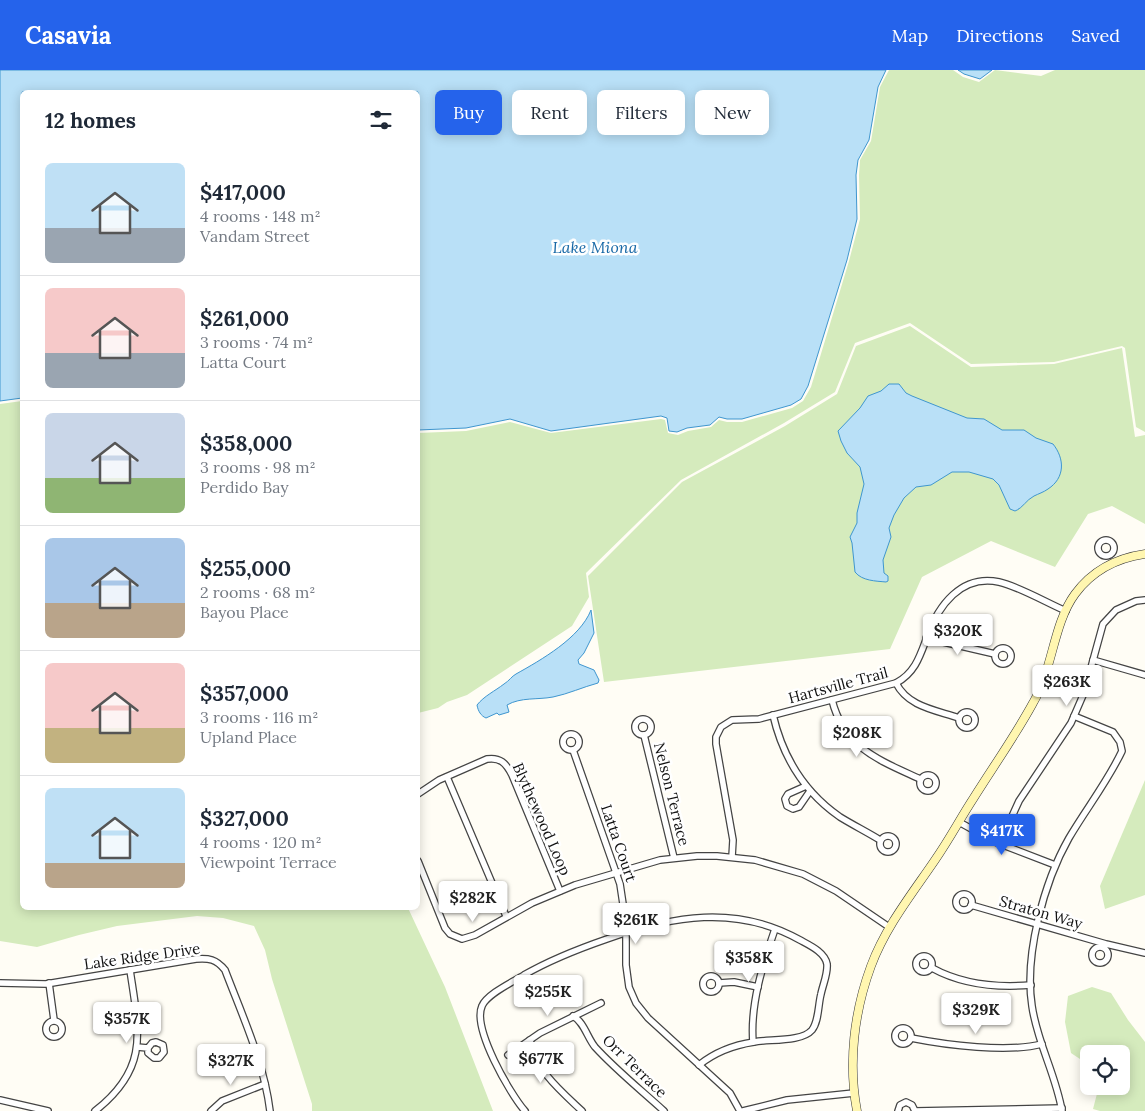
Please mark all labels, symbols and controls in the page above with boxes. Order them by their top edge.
text: Casavia [25,20,111,51]
text: Map [892,24,928,47]
text: Directions [956,24,1043,47]
text: Saved [1071,24,1120,47]
chip: Buy [435,90,502,135]
chip: Rent [512,90,587,135]
chip: Filters [597,90,685,135]
chip: New [695,90,769,135]
icon: filters [367,106,395,134]
text: 12 homes [45,107,136,134]
text: $417,000 [200,179,286,206]
icon: home [85,183,145,243]
text: 4 rooms · 148 m² [200,206,321,226]
text: Vandam Street [200,226,310,246]
water label: Lake Miona [553,237,638,257]
text: $261,000 [200,305,289,332]
icon: home [85,308,145,368]
text: 3 rooms · 74 m² [200,332,313,352]
text: Latta Court [200,352,286,372]
text: $358,000 [200,430,292,457]
icon: home [85,433,145,493]
text: 3 rooms · 98 m² [200,457,316,477]
text: Perdido Bay [200,477,289,497]
text: $255,000 [200,555,291,582]
icon: home [85,558,145,618]
text: 2 rooms · 68 m² [200,582,315,602]
text: Bayou Place [200,602,289,622]
pin: $320K [923,614,993,656]
text: $320K [934,620,982,640]
street label: Hartsville Trail [786,663,890,707]
pin: $263K [1032,664,1102,707]
text: $263K [1043,671,1091,691]
text: $357,000 [200,680,289,707]
icon: home [85,683,145,743]
text: 3 rooms · 116 m² [200,707,318,727]
pin: $208K [822,716,892,758]
text: $208K [833,722,881,742]
text: Upland Place [200,727,297,747]
street label: Nelson Terrace [650,740,694,848]
street label: Blythewood Loop [509,760,575,878]
street label: Latta Court [597,802,641,884]
text: $327,000 [200,805,289,832]
icon: home [85,808,145,868]
pin: $417K [967,814,1037,856]
text: $417K [980,820,1024,840]
text: 4 rooms · 120 m² [200,832,322,852]
text: Viewpoint Terrace [200,852,337,872]
pin: $282K [438,880,508,923]
text: $282K [449,887,497,907]
street label: Straton Way [997,891,1085,933]
pin: $261K [601,902,671,945]
text: $261K [613,909,659,929]
street label: Lake Ridge Drive [83,938,201,974]
pin: $358K [714,940,784,983]
text: $358K [725,947,773,967]
pin: $255K [513,974,583,1017]
text: $255K [525,981,571,1001]
pin: $329K [941,992,1011,1035]
text: $329K [952,999,1000,1019]
pin: $357K [92,1002,162,1044]
text: $357K [104,1008,150,1028]
street label: Orr Terrace [599,1031,671,1101]
pin: $677K [506,1042,576,1084]
pin: $327K [196,1044,266,1086]
map controls [1080,1045,1130,1095]
button: locate [1080,1045,1130,1095]
text: $677K [518,1048,564,1068]
text: $327K [208,1050,254,1070]

